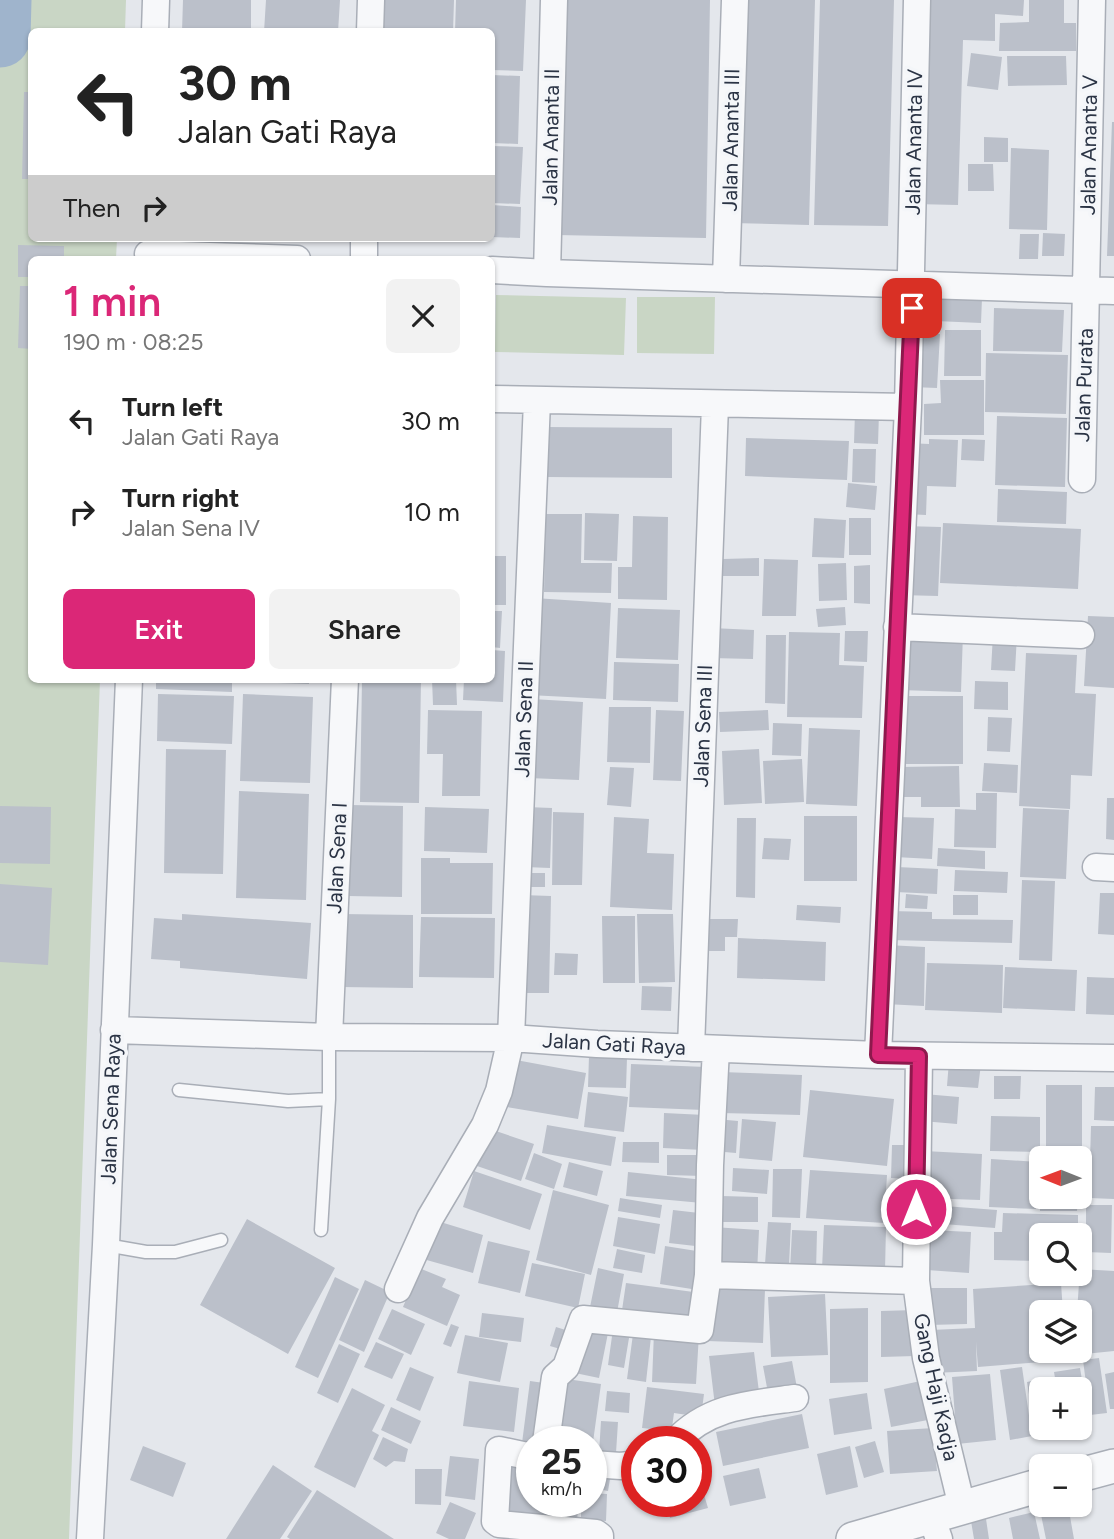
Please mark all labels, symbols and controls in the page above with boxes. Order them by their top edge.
text: 30 m [178,53,291,112]
icon: left [63,56,154,147]
street label: Jalan Ananta II [537,68,564,206]
street label: Jalan Ananta III [717,68,744,212]
street label: Jalan Ananta IV [900,68,927,215]
street label: Jalan Ananta V [1075,74,1102,215]
text: Jalan Gati Raya [178,113,397,151]
icon: right [135,189,173,227]
text: Then [63,192,121,224]
text: 1 min [63,276,161,327]
pin [882,278,942,338]
button: close [386,279,460,353]
icon: arrive [893,289,931,327]
text: 190 m · 08:25 [63,328,203,356]
street label: Jalan Purata [1069,328,1098,442]
text: Turn left [122,391,223,423]
icon: left [63,402,101,440]
text: 30 m [401,405,460,437]
text: Jalan Gati Raya [122,423,279,451]
text: Turn right [122,482,239,514]
icon: right [63,493,101,531]
text: 10 m [404,496,460,528]
text: Jalan Sena IV [122,514,260,542]
button: Exit [63,589,255,669]
button: Share [269,589,460,669]
street label: Jalan Sena II [509,660,538,778]
street label: Jalan Sena III [688,664,717,788]
street label: Jalan Sena I [321,802,352,914]
street label: Jalan Gati Raya [542,1027,686,1060]
street label: Jalan Sena Raya [95,1033,126,1185]
north arrow [1029,1146,1092,1209]
map controls [1029,1146,1092,1517]
position arrow [879,1172,953,1246]
button: search [1029,1223,1092,1286]
button: layers [1029,1300,1092,1363]
street label: Gang Haji Kadja [909,1311,964,1463]
button: + [1029,1377,1092,1440]
speed limit sign: 30 [621,1426,712,1517]
text: 25 [541,1441,582,1483]
button: − [1029,1454,1092,1517]
text: km/h [541,1478,582,1500]

